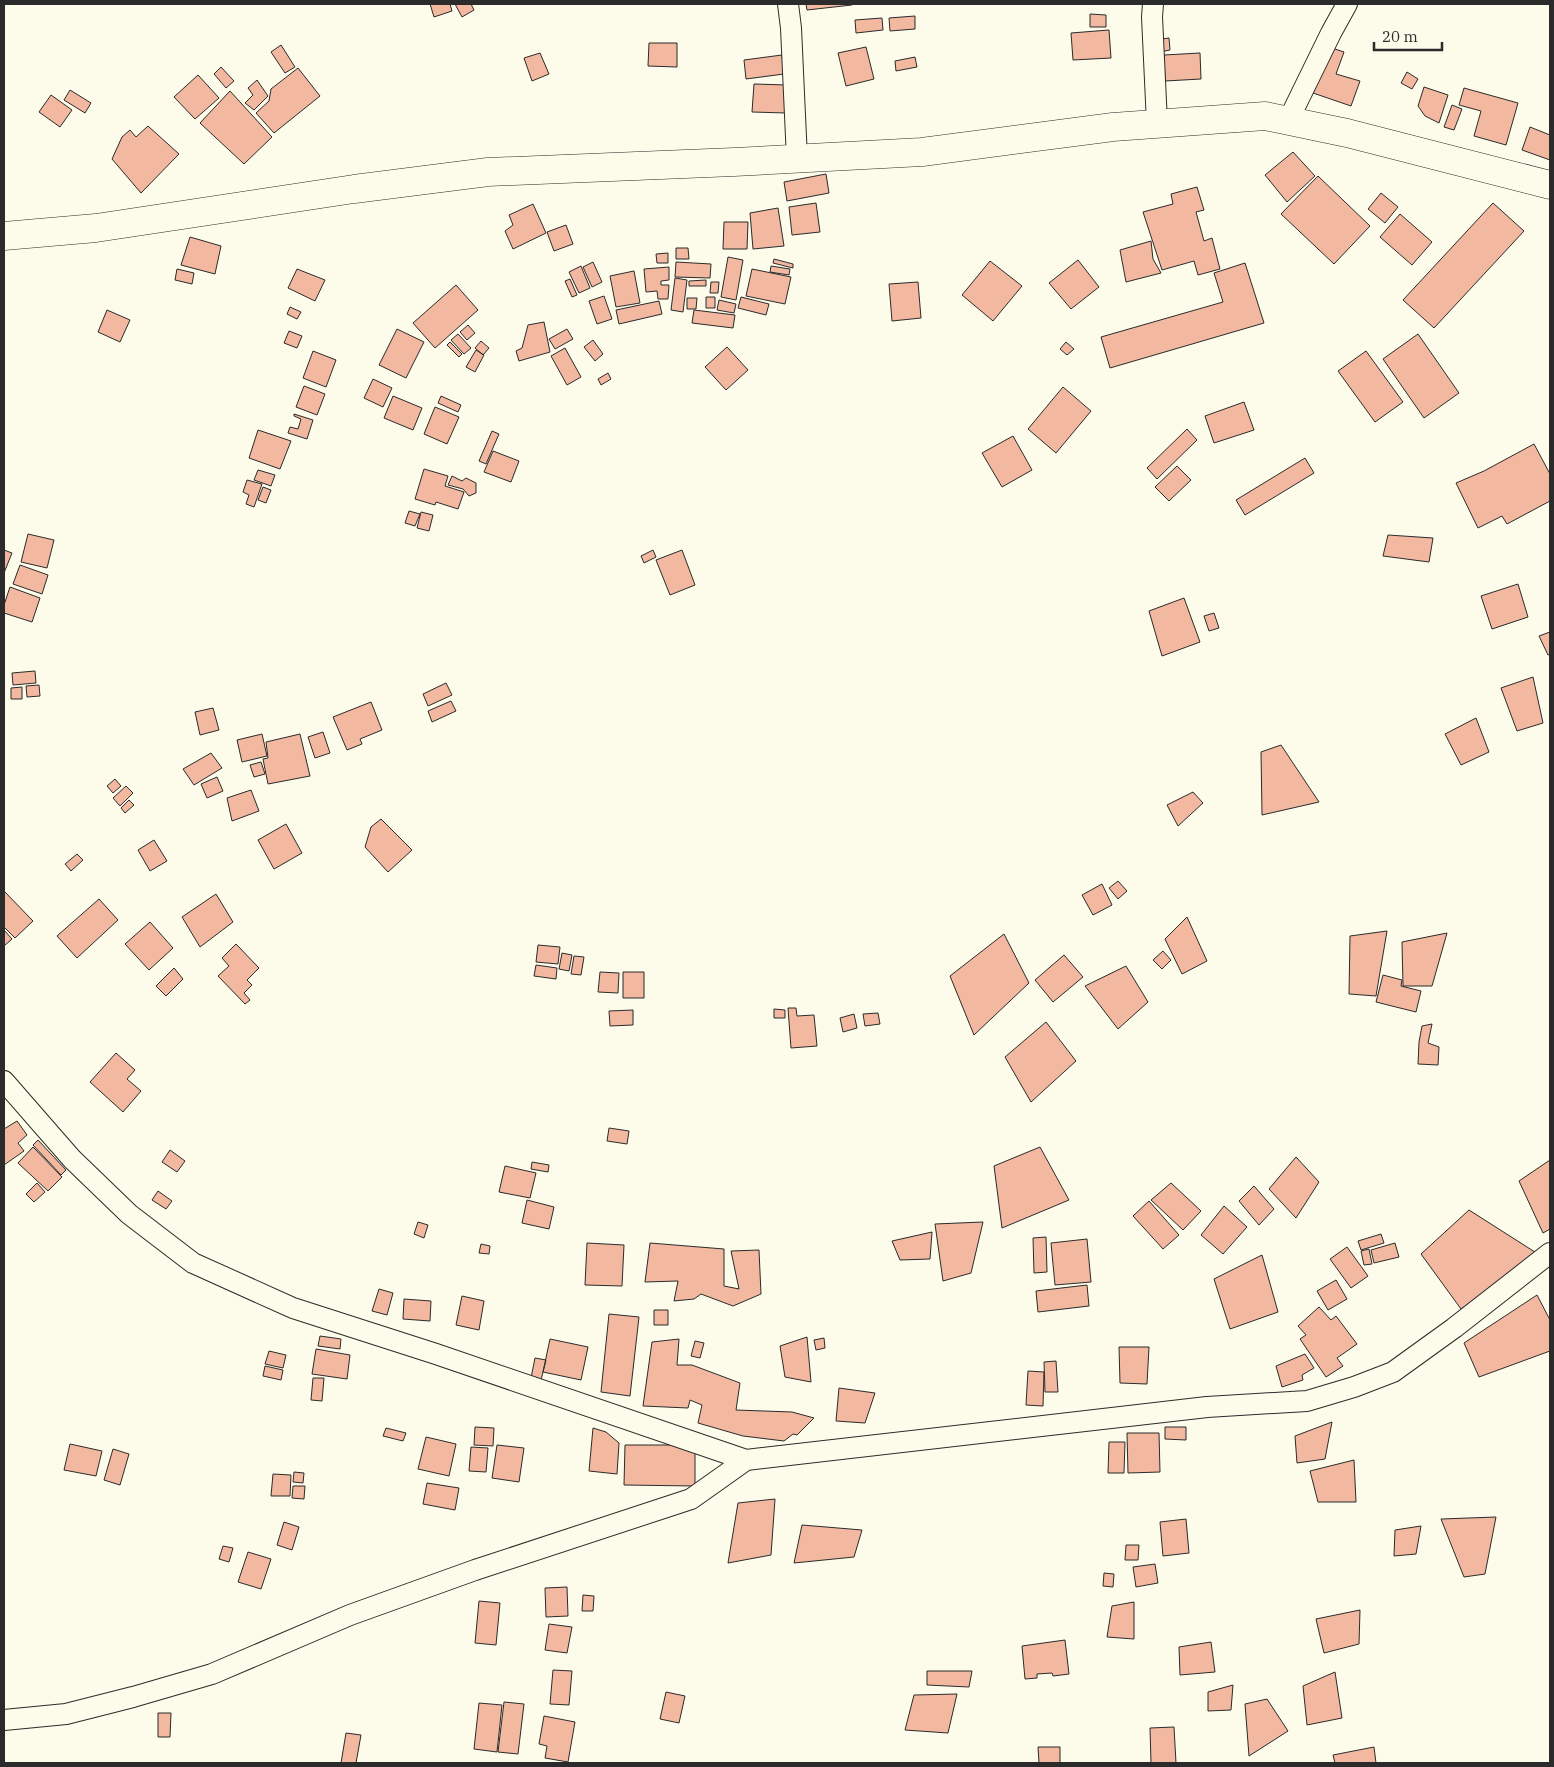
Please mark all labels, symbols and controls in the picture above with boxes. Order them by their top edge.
scale bar [1374,20,1442,52]
text: 20 m [1382,27,1418,46]

